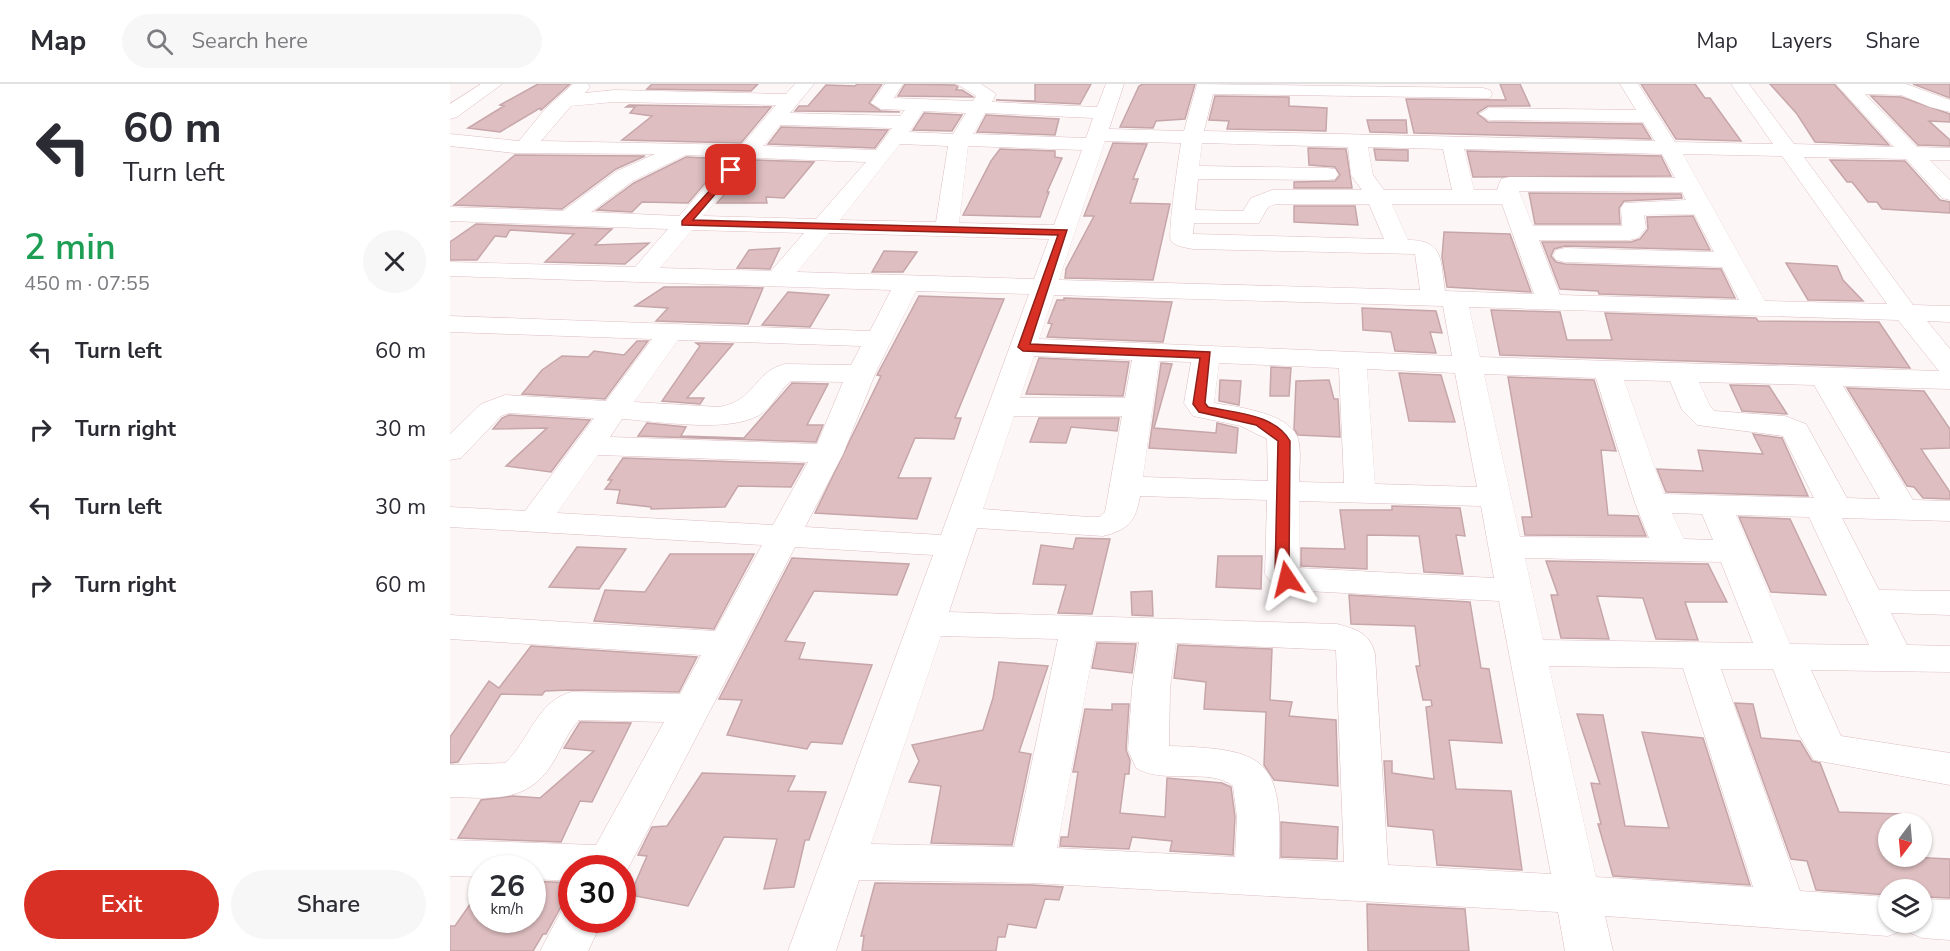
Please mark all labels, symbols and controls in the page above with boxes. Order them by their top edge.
search box [122,14,542,68]
text: Map [30,22,86,60]
icon: search [143,25,176,58]
text: Search here [191,26,308,56]
text: Map [1696,27,1738,55]
text: Layers [1771,27,1832,55]
text: Share [1865,27,1920,55]
text: 60 m [123,100,222,157]
icon: left [24,108,102,186]
pin [705,144,756,195]
icon: arrive [714,153,747,186]
text: Turn left [123,154,224,191]
text: 2 min [24,223,116,272]
button: close [363,230,426,293]
text: 450 m · 07:55 [24,270,150,297]
icon: left [24,335,57,368]
text: Turn left [75,336,162,366]
text: 60 m [375,336,426,366]
icon: right [24,413,57,446]
text: Turn right [75,414,176,444]
text: 30 m [375,414,426,444]
icon: left [24,491,57,524]
text: Turn left [75,492,162,522]
text: 30 m [375,492,426,522]
position arrow [1255,547,1319,611]
icon: right [24,569,57,602]
text: Turn right [75,570,176,600]
text: 60 m [375,570,426,600]
north arrow [1878,813,1932,867]
map controls [1878,813,1932,933]
speed limit sign: 30 [558,855,636,933]
text: 26 [489,866,525,907]
button: Exit [24,870,219,939]
button: Share [231,870,426,939]
button: layers [1878,879,1932,933]
text: km/h [490,899,524,919]

